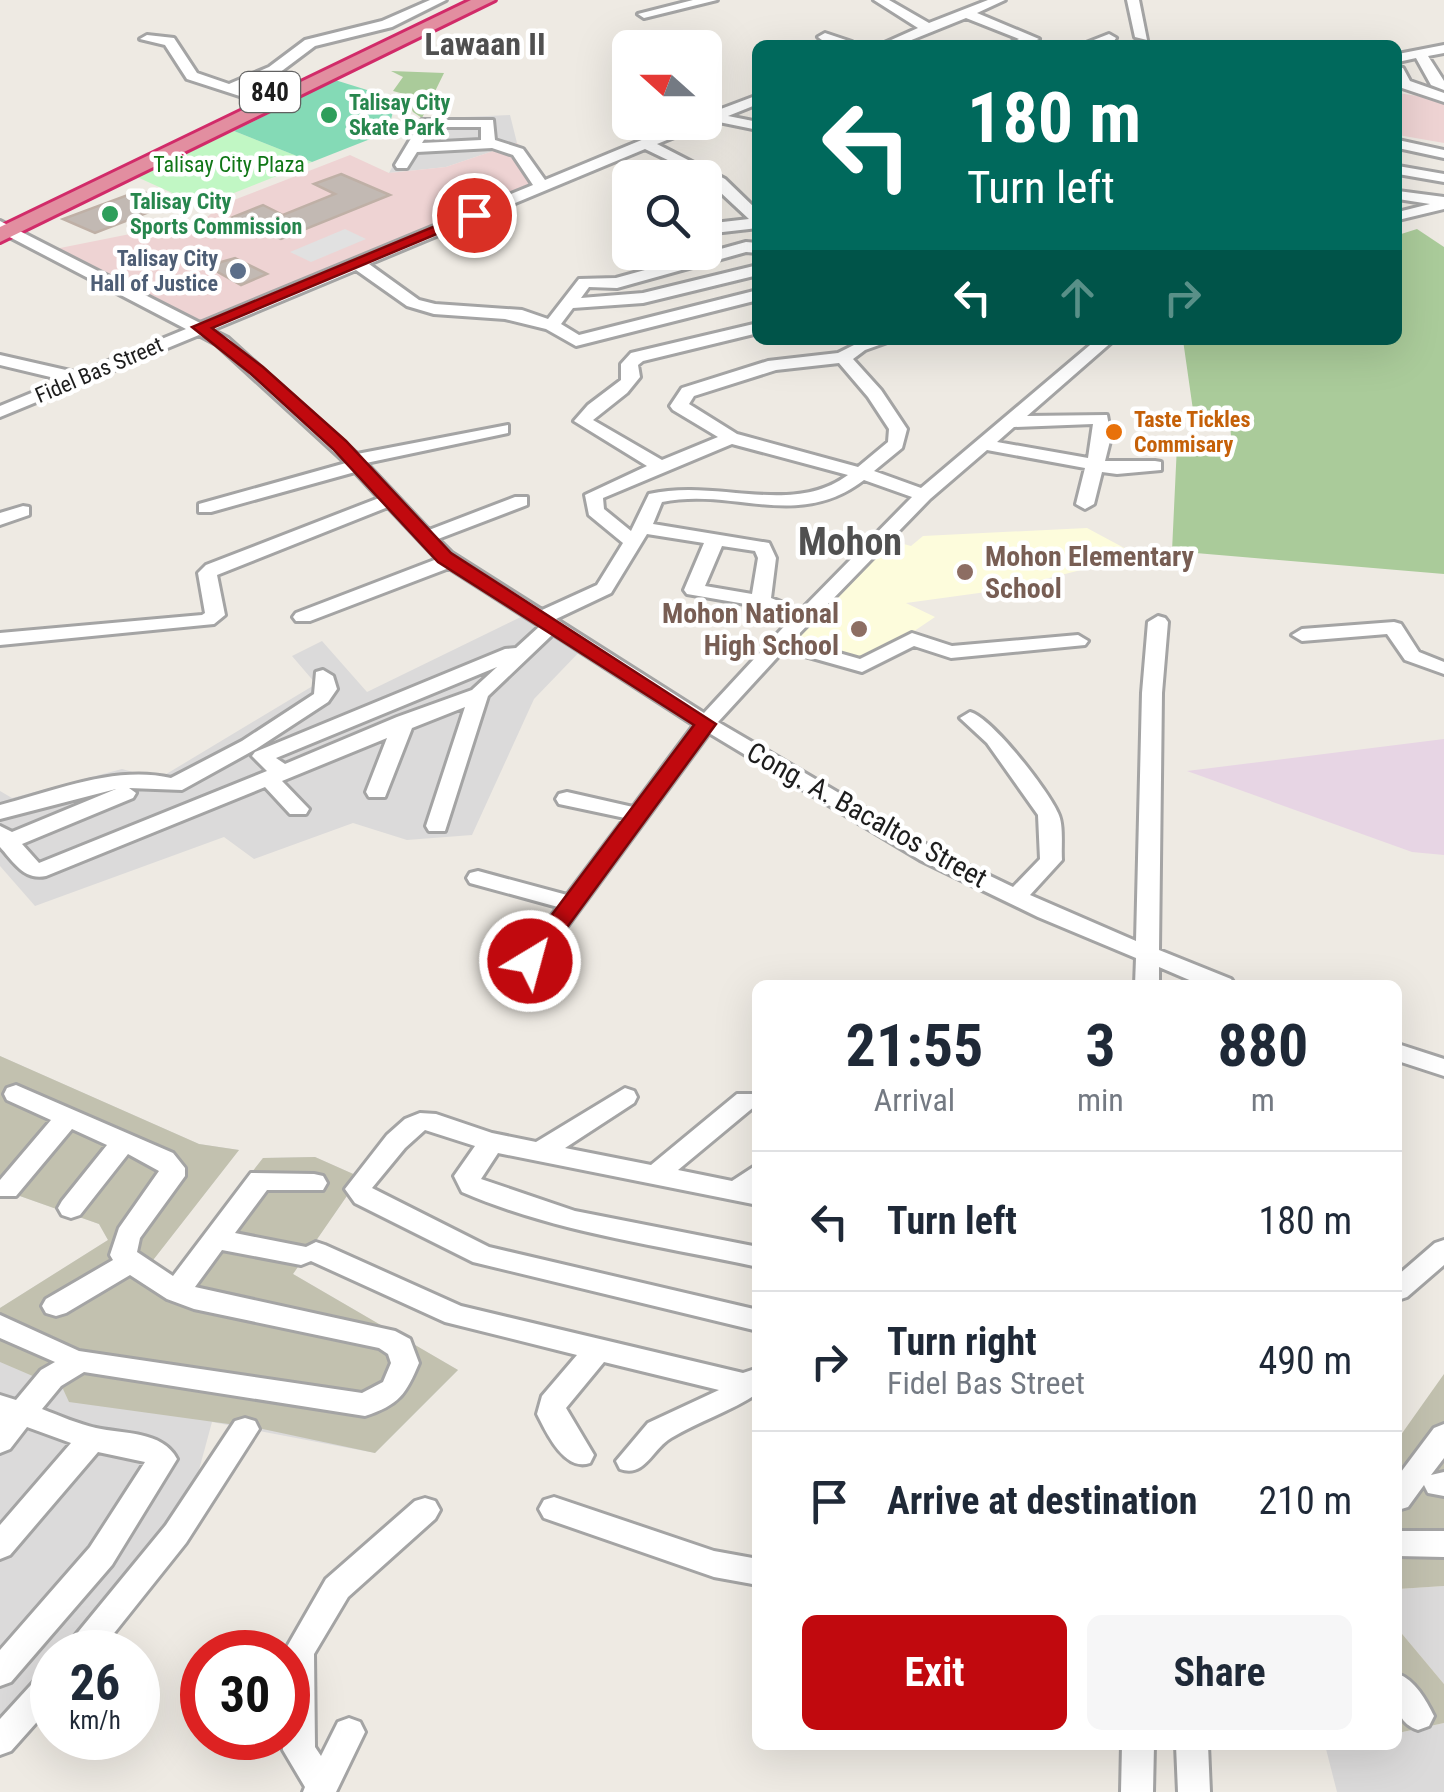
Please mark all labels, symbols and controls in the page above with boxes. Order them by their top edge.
district label: Lawaan II [424,25,546,63]
north arrow [612,30,722,140]
map controls [612,30,722,270]
road number: 840 [240,72,300,112]
text: 180 m [967,77,1141,159]
icon: left [802,80,932,210]
place label: Talisay City Skate Park [349,90,450,140]
marker: Talisay City Skate Park [318,104,340,126]
park label: Talisay City Plaza [153,152,305,177]
button: search [612,160,722,270]
text: Turn left [967,161,1115,214]
pin [432,173,517,258]
icon: arrive [447,188,502,243]
place label: Talisay City Sports Commission [130,189,302,239]
marker: Talisay City Sports Commission [99,203,121,225]
place label: Talisay City Hall of Justice [90,246,218,296]
marker: Talisay City Hall of Justice [227,260,249,282]
icon: left [945,270,1000,325]
icon: ahead [1050,270,1105,325]
icon: right [1155,270,1210,325]
street label: Fidel Bas Street [31,332,167,408]
place label: Taste Tickles Commisary [1134,407,1250,457]
marker: Taste Tickles Commisary [1103,421,1125,443]
district label: Mohon [798,520,902,564]
place label: Mohon Elementary School [985,540,1195,605]
marker: Mohon Elementary School [954,561,976,583]
place label: Mohon National High School [662,597,839,662]
marker: Mohon National High School [848,618,870,640]
street label: Cong. A. Bacaltos Street [741,735,993,895]
position arrow [478,909,582,1013]
text: 21:55 [846,1010,983,1081]
text: 3 [1085,1010,1116,1081]
text: 880 [1217,1010,1308,1081]
text: Arrival [874,1081,955,1119]
text: min [1077,1081,1124,1119]
text: m [1251,1081,1275,1119]
icon: left [802,1194,857,1249]
text: Turn left [887,1199,1017,1243]
text: 180 m [1258,1199,1352,1243]
text: Turn right [887,1320,1037,1364]
icon: right [802,1334,857,1389]
text: 490 m [1258,1339,1352,1383]
text: Fidel Bas Street [887,1364,1085,1402]
icon: arrive [802,1474,857,1529]
text: Arrive at destination [887,1479,1197,1523]
text: 210 m [1258,1479,1352,1523]
button: Exit [802,1615,1067,1730]
button: Share [1087,1615,1352,1730]
speed limit sign: 30 [180,1630,310,1760]
text: 26 [70,1654,120,1712]
text: km/h [69,1706,121,1735]

